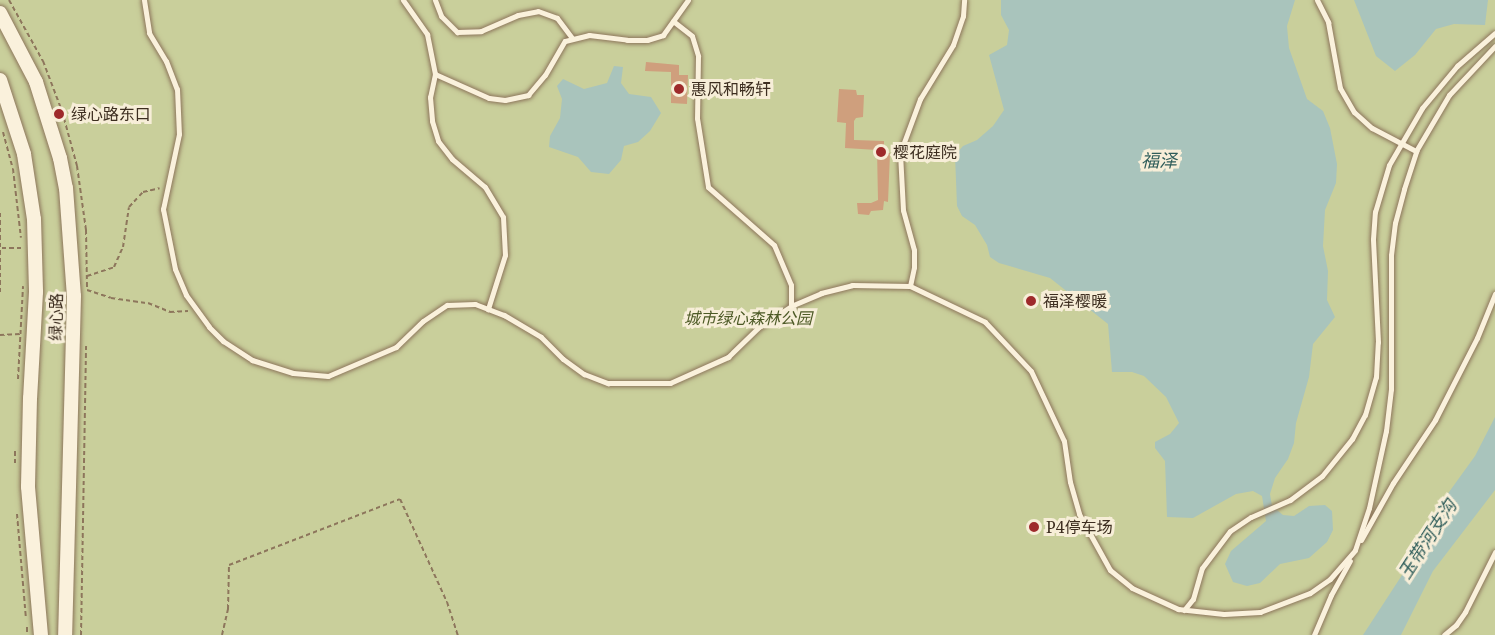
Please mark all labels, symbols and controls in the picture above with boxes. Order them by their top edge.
place label: 惠风和畅轩 [691,79,771,99]
marker: 惠风和畅轩 [672,82,686,96]
place label: 绿心路东口 [71,104,151,124]
marker: 绿心路东口 [52,107,66,121]
place label: 樱花庭院 [893,142,957,162]
marker: 樱花庭院 [874,145,888,159]
water label: 福泽 [1141,149,1177,171]
place label: 福泽樱暖 [1043,291,1107,311]
street label: 绿心路 [46,293,66,341]
marker: 福泽樱暖 [1024,294,1038,308]
park label: 城市绿心森林公园 [684,308,812,328]
water label: 玉带河支沟 [1393,495,1461,583]
place label: P4停车场 [1046,517,1113,537]
marker: P4停车场 [1027,520,1041,534]

